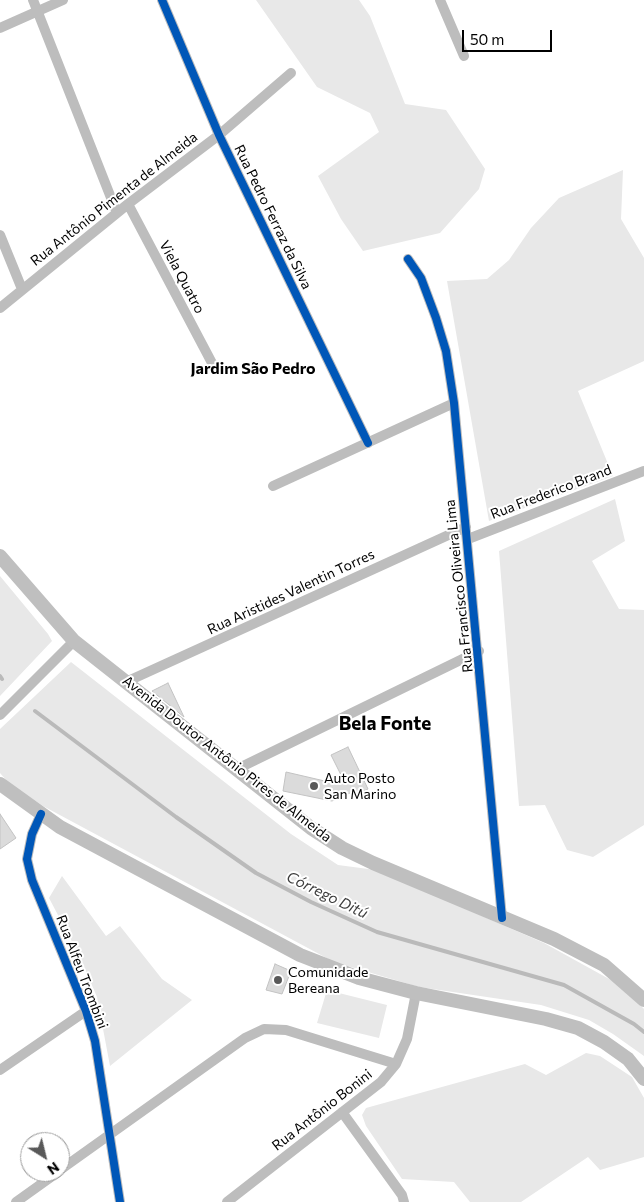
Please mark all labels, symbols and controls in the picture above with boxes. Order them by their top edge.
scale bar [464,20,554,52]
text: 50 m [470,30,504,48]
street label: Rua Antônio Pimenta de Almeida [27,129,201,269]
street label: Rua Pedro Ferraz da Silva [231,142,315,292]
street label: Viela Quatro [156,238,208,316]
district label: Jardim São Pedro [190,359,316,379]
street label: Rua Frederico Brand [488,461,614,523]
street label: Rua Francisco Oliveira Lima [442,499,476,673]
street label: Rua Aristides Valentin Torres [205,546,377,638]
street label: Avenida Doutor Antônio Pires de Almeida [119,672,335,846]
district label: Bela Fonte [339,713,431,735]
place label: Auto Posto San Marino [324,770,396,802]
marker: Auto Posto San Marino [308,780,320,792]
water label: Córrego Ditú [283,868,371,922]
street label: Rua Alfeu Trombini [53,913,111,1031]
place label: Comunidade Bereana [288,964,368,996]
marker: Comunidade Bereana [272,974,284,986]
street label: Rua Antônio Bonini [269,1066,375,1154]
north arrow [20,1132,70,1182]
text: N [44,1159,63,1179]

